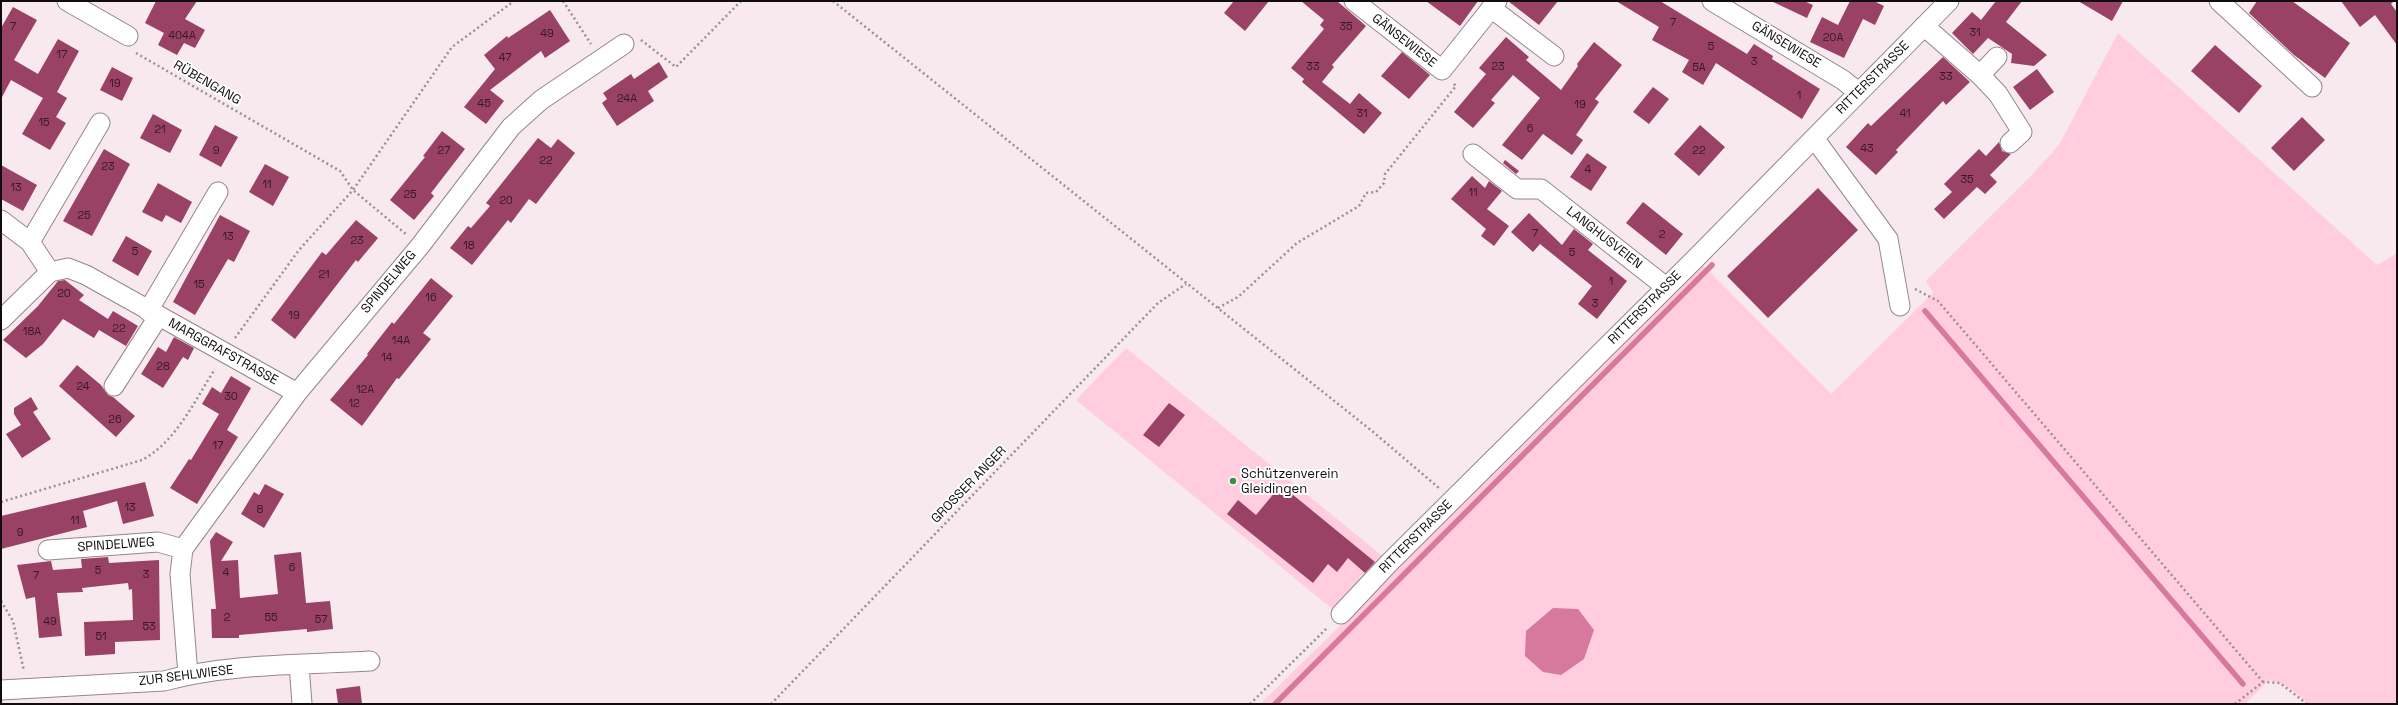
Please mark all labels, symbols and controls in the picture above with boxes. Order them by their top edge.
street label: GÄNSEWIESE [1369,11,1439,71]
house number: 7 [1670,16,1676,30]
street label: GÄNSEWIESE [1749,18,1823,72]
house number: 7 [10,20,16,34]
house number: 35 [1339,20,1353,34]
house number: 31 [1969,26,1981,40]
house number: 49 [540,27,554,41]
house number: 404A [168,29,196,43]
house number: 20A [1823,31,1843,45]
street label: RITTERSTRASSE [1833,38,1913,118]
house number: 5 [1708,40,1714,54]
house number: 17 [57,48,67,62]
house number: 47 [499,51,511,65]
house number: 3 [1751,55,1757,69]
street label: RÜBENGANG [170,57,244,109]
house number: 33 [1306,60,1320,74]
house number: 23 [1491,60,1505,74]
house number: 5A [1692,61,1706,75]
house number: 33 [1939,70,1953,84]
house number: 19 [109,77,121,91]
house number: 1 [1797,89,1801,103]
house number: 24A [617,92,637,106]
house number: 45 [477,97,491,111]
house number: 19 [1574,98,1586,112]
house number: 31 [1356,107,1368,121]
house number: 41 [1899,107,1911,121]
house number: 15 [38,116,50,130]
house number: 6 [1527,122,1533,136]
house number: 21 [154,123,166,137]
house number: 43 [1860,142,1874,156]
house number: 9 [213,144,219,158]
house number: 27 [438,144,450,158]
house number: 22 [1692,144,1706,158]
house number: 22 [539,154,553,168]
house number: 23 [101,160,115,174]
house number: 4 [1585,163,1591,177]
house number: 35 [1960,173,1974,187]
house number: 11 [262,178,272,192]
house number: 13 [10,181,22,195]
house number: 11 [1468,186,1478,200]
house number: 25 [403,188,417,202]
house number: 20 [499,194,513,208]
street label: LANGHUSVEIEN [1563,204,1645,272]
house number: 25 [77,209,91,223]
house number: 7 [1532,227,1538,241]
house number: 2 [1659,228,1665,242]
house number: 13 [222,230,234,244]
house number: 23 [350,234,364,248]
house number: 18 [463,239,475,253]
house number: 5 [132,245,138,259]
house number: 5 [1569,246,1575,260]
street label: SPINDELWEG [358,247,420,317]
house number: 21 [318,268,330,282]
street label: RITTERSTRASSE [1605,268,1685,348]
house number: 1 [1609,275,1613,289]
house number: 15 [193,278,205,292]
house number: 20 [57,287,71,301]
house number: 16 [425,291,437,305]
house number: 3 [1592,297,1598,311]
house number: 19 [288,309,300,323]
street label: MARGGRAFSTRASSE [165,315,281,389]
house number: 22 [112,322,126,336]
house number: 18A [23,325,41,339]
house number: 14A [392,334,410,348]
house number: 14 [381,351,393,365]
house number: 28 [156,360,170,374]
house number: 24 [76,380,90,394]
house number: 12A [356,383,374,397]
house number: 30 [224,390,238,404]
house number: 12 [348,397,360,411]
house number: 26 [108,413,122,427]
house number: 17 [213,439,223,453]
street label: GROSSER ANGER [928,443,1010,527]
place label: Schützenverein Gleidingen [1241,466,1338,497]
marker: Schützenverein Gleidingen [1228,476,1238,486]
street label: RITTERSTRASSE [1376,497,1456,577]
house number: 13 [124,501,136,515]
house number: 8 [257,503,263,517]
house number: 11 [70,514,80,528]
house number: 9 [17,526,23,540]
street label: SPINDELWEG [77,535,155,555]
house number: 6 [289,561,295,575]
house number: 5 [95,564,101,578]
house number: 4 [223,566,229,580]
house number: 3 [143,568,149,582]
house number: 7 [33,569,39,583]
house number: 2 [224,611,230,625]
house number: 55 [264,611,278,625]
house number: 57 [315,613,327,627]
house number: 49 [43,615,57,629]
house number: 53 [142,620,156,634]
house number: 51 [95,630,107,644]
street label: ZUR SEHLWIESE [138,662,234,690]

